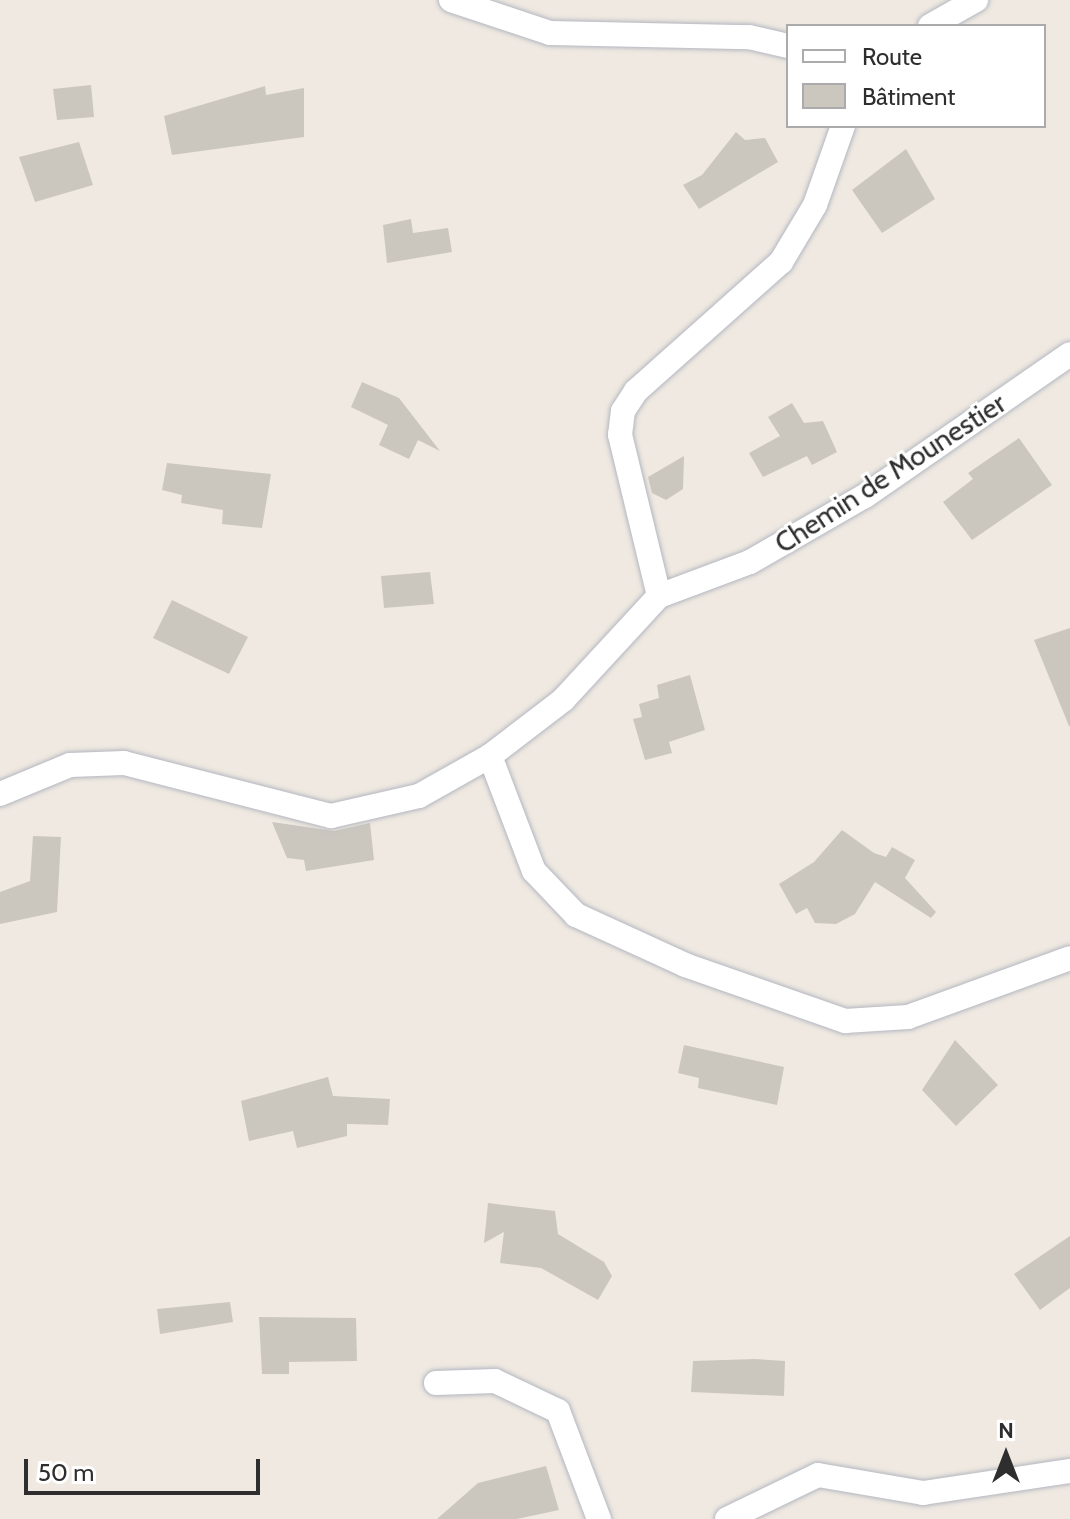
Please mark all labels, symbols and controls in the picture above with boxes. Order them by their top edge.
legend [786,24,1046,128]
text: Route [862,42,922,71]
text: Bâtiment [862,82,955,111]
street label: Chemin de Mounestier [768,386,1012,560]
north arrow [966,1415,1046,1495]
text: N [998,1417,1014,1444]
scale bar [28,1443,264,1493]
text: 50 m [38,1458,94,1487]

